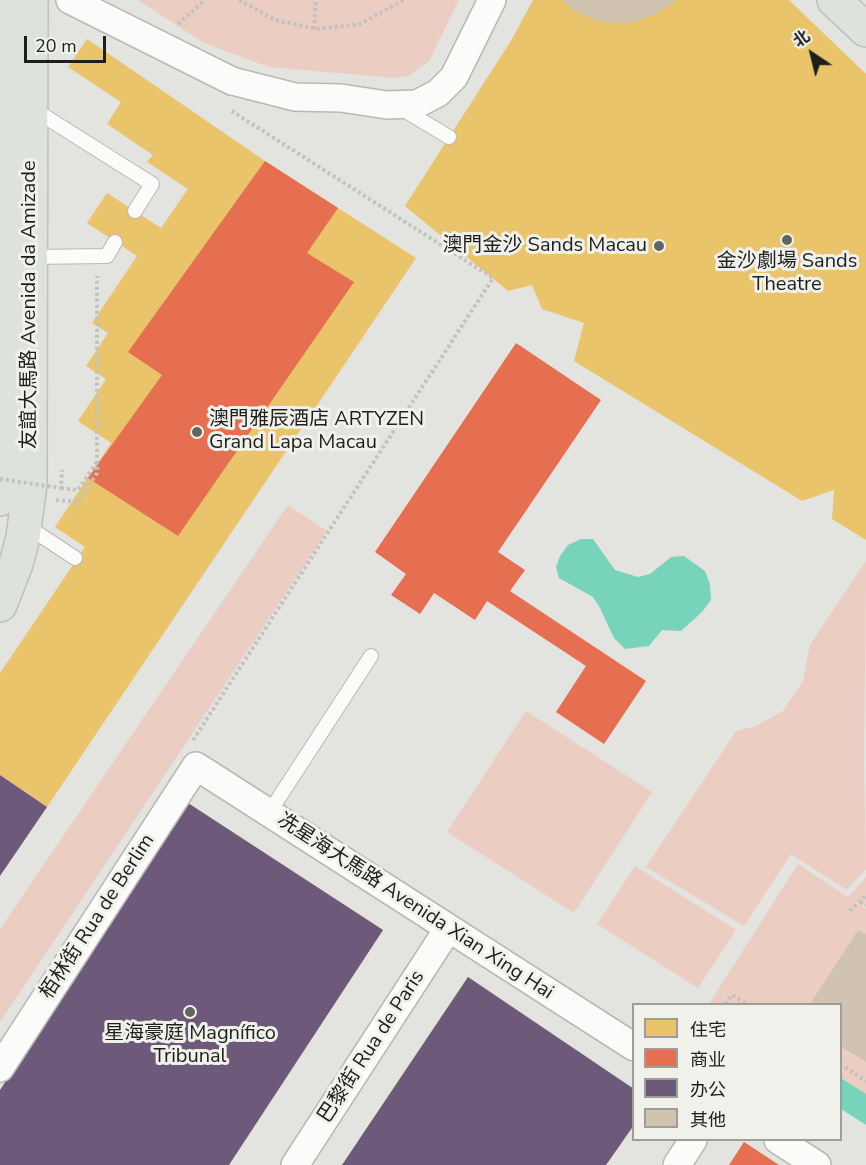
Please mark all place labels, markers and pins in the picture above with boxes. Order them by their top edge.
marker: 金沙劇場 Sands Theatre [780,233,794,247]
place label: 澳門金沙 Sands Macau [442,234,647,258]
marker: 澳門金沙 Sands Macau [652,239,666,253]
place label: 金沙劇場 Sands Theatre [717,250,857,297]
place label: 澳門雅辰酒店 ARTYZEN Grand Lapa Macau [209,408,424,455]
marker: 澳門雅辰酒店 ARTYZEN Grand Lapa Macau [190,425,204,439]
marker: 星海豪庭 Magnífico Tribunal [183,1005,197,1019]
place label: 星海豪庭 Magnífico Tribunal [104,1022,276,1069]

